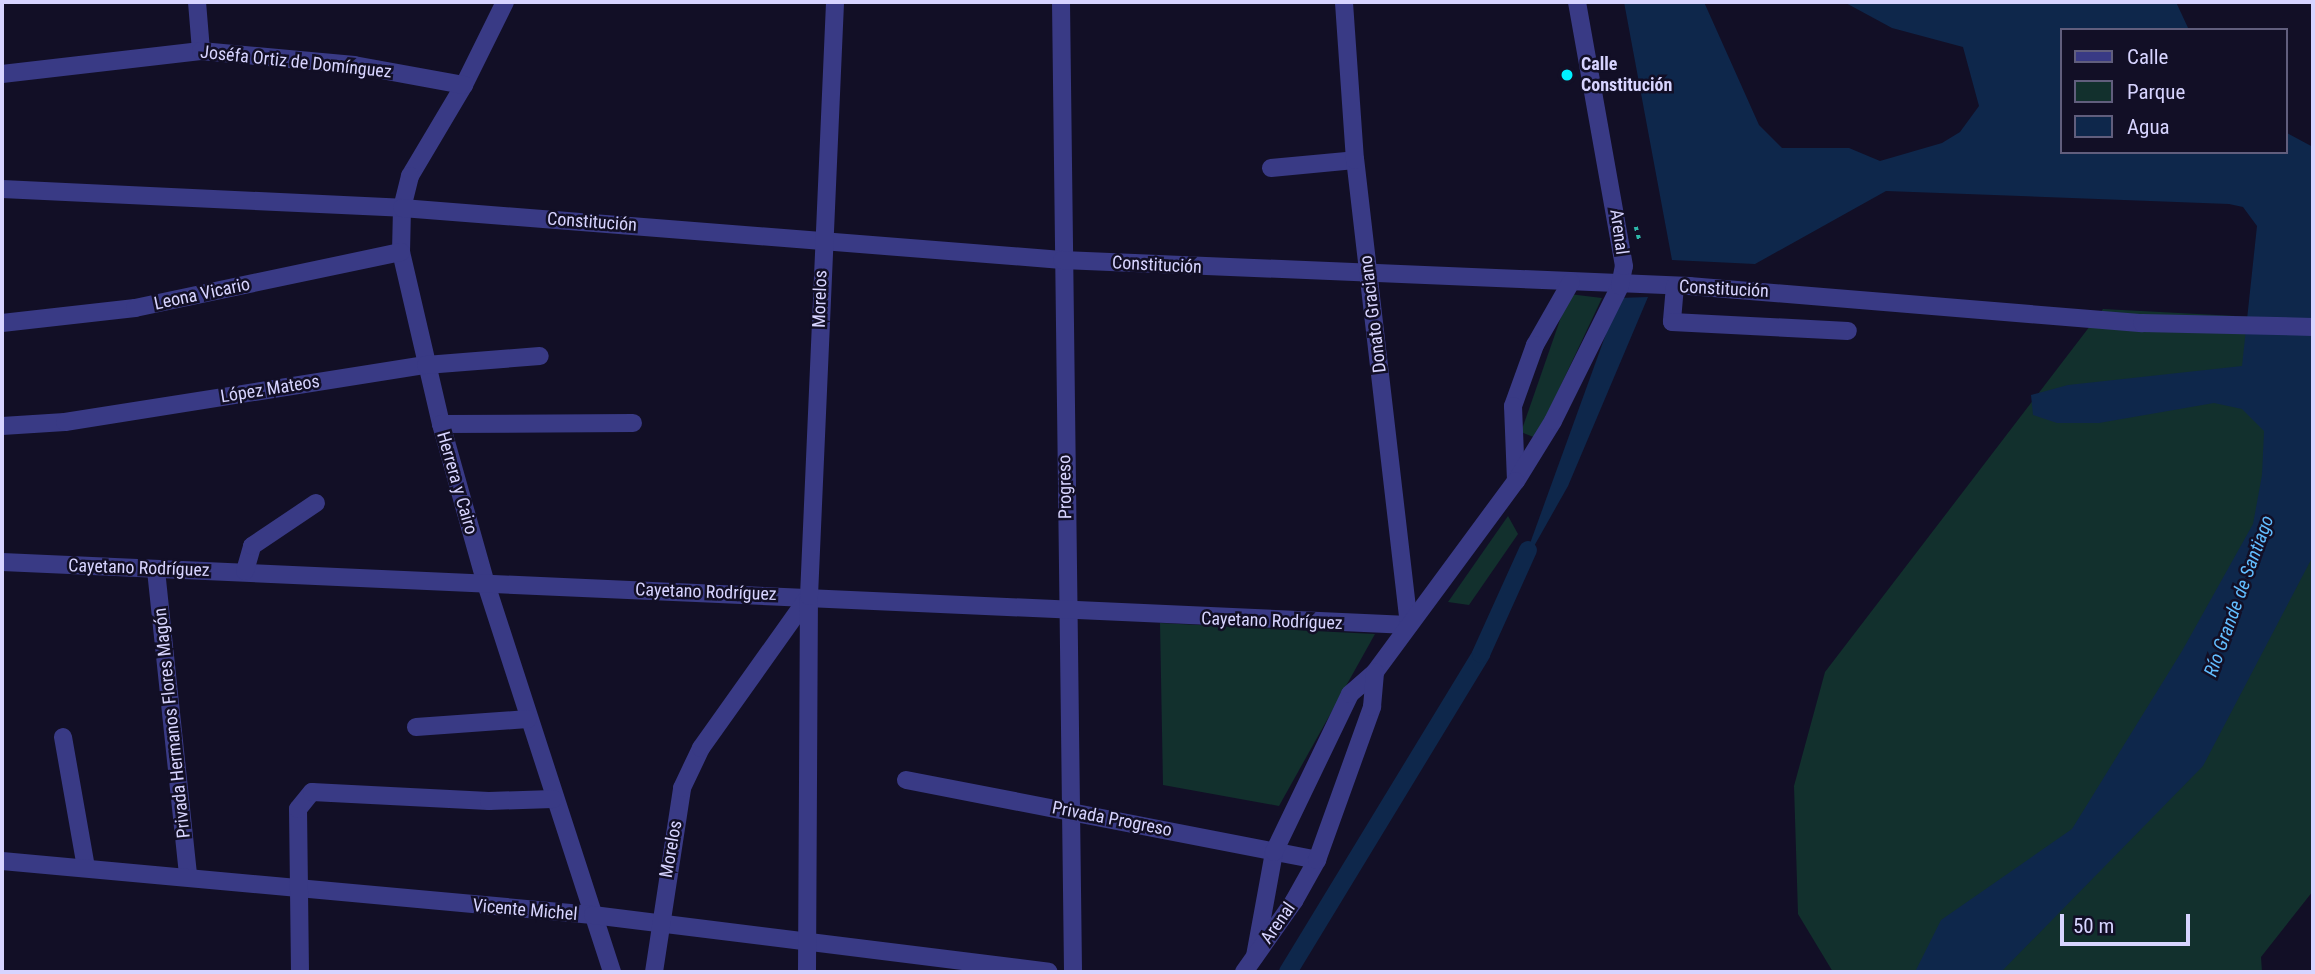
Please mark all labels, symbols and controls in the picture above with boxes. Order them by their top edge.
legend [2060,28,2287,154]
street label: Joséfa Ortiz de Domínguez [199,41,393,83]
text: Calle [2127,45,2168,69]
place label: Calle Constitución [1581,54,1672,96]
marker: Calle Constitución [1559,67,1575,83]
text: Parque [2127,80,2185,104]
text: Agua [2127,115,2170,139]
street label: Constitución [546,208,638,236]
street label: Arenal [1605,208,1633,256]
street label: Constitución [1112,252,1202,278]
street label: Donato Graciano [1355,254,1391,374]
street label: Morelos [808,270,832,328]
street label: Leona Vicario [152,273,252,315]
street label: Constitución [1679,276,1769,302]
street label: López Mateos [219,370,321,408]
street label: Herrera y Cairo [432,429,482,537]
street label: Progreso [1054,455,1076,519]
water label: Río Grande de Santiago [2199,512,2279,680]
street label: Cayetano Rodríguez [68,555,210,581]
street label: Cayetano Rodríguez [635,579,777,605]
street label: Privada Hermanos Flores Magón [149,607,195,839]
street label: Cayetano Rodríguez [1201,608,1343,634]
street label: Privada Progreso [1050,797,1174,841]
street label: Morelos [655,819,687,879]
street label: Vicente Michel [472,895,578,925]
street label: Arenal [1256,898,1300,948]
scale bar [2063,900,2192,944]
text: 50 m [2073,914,2114,938]

